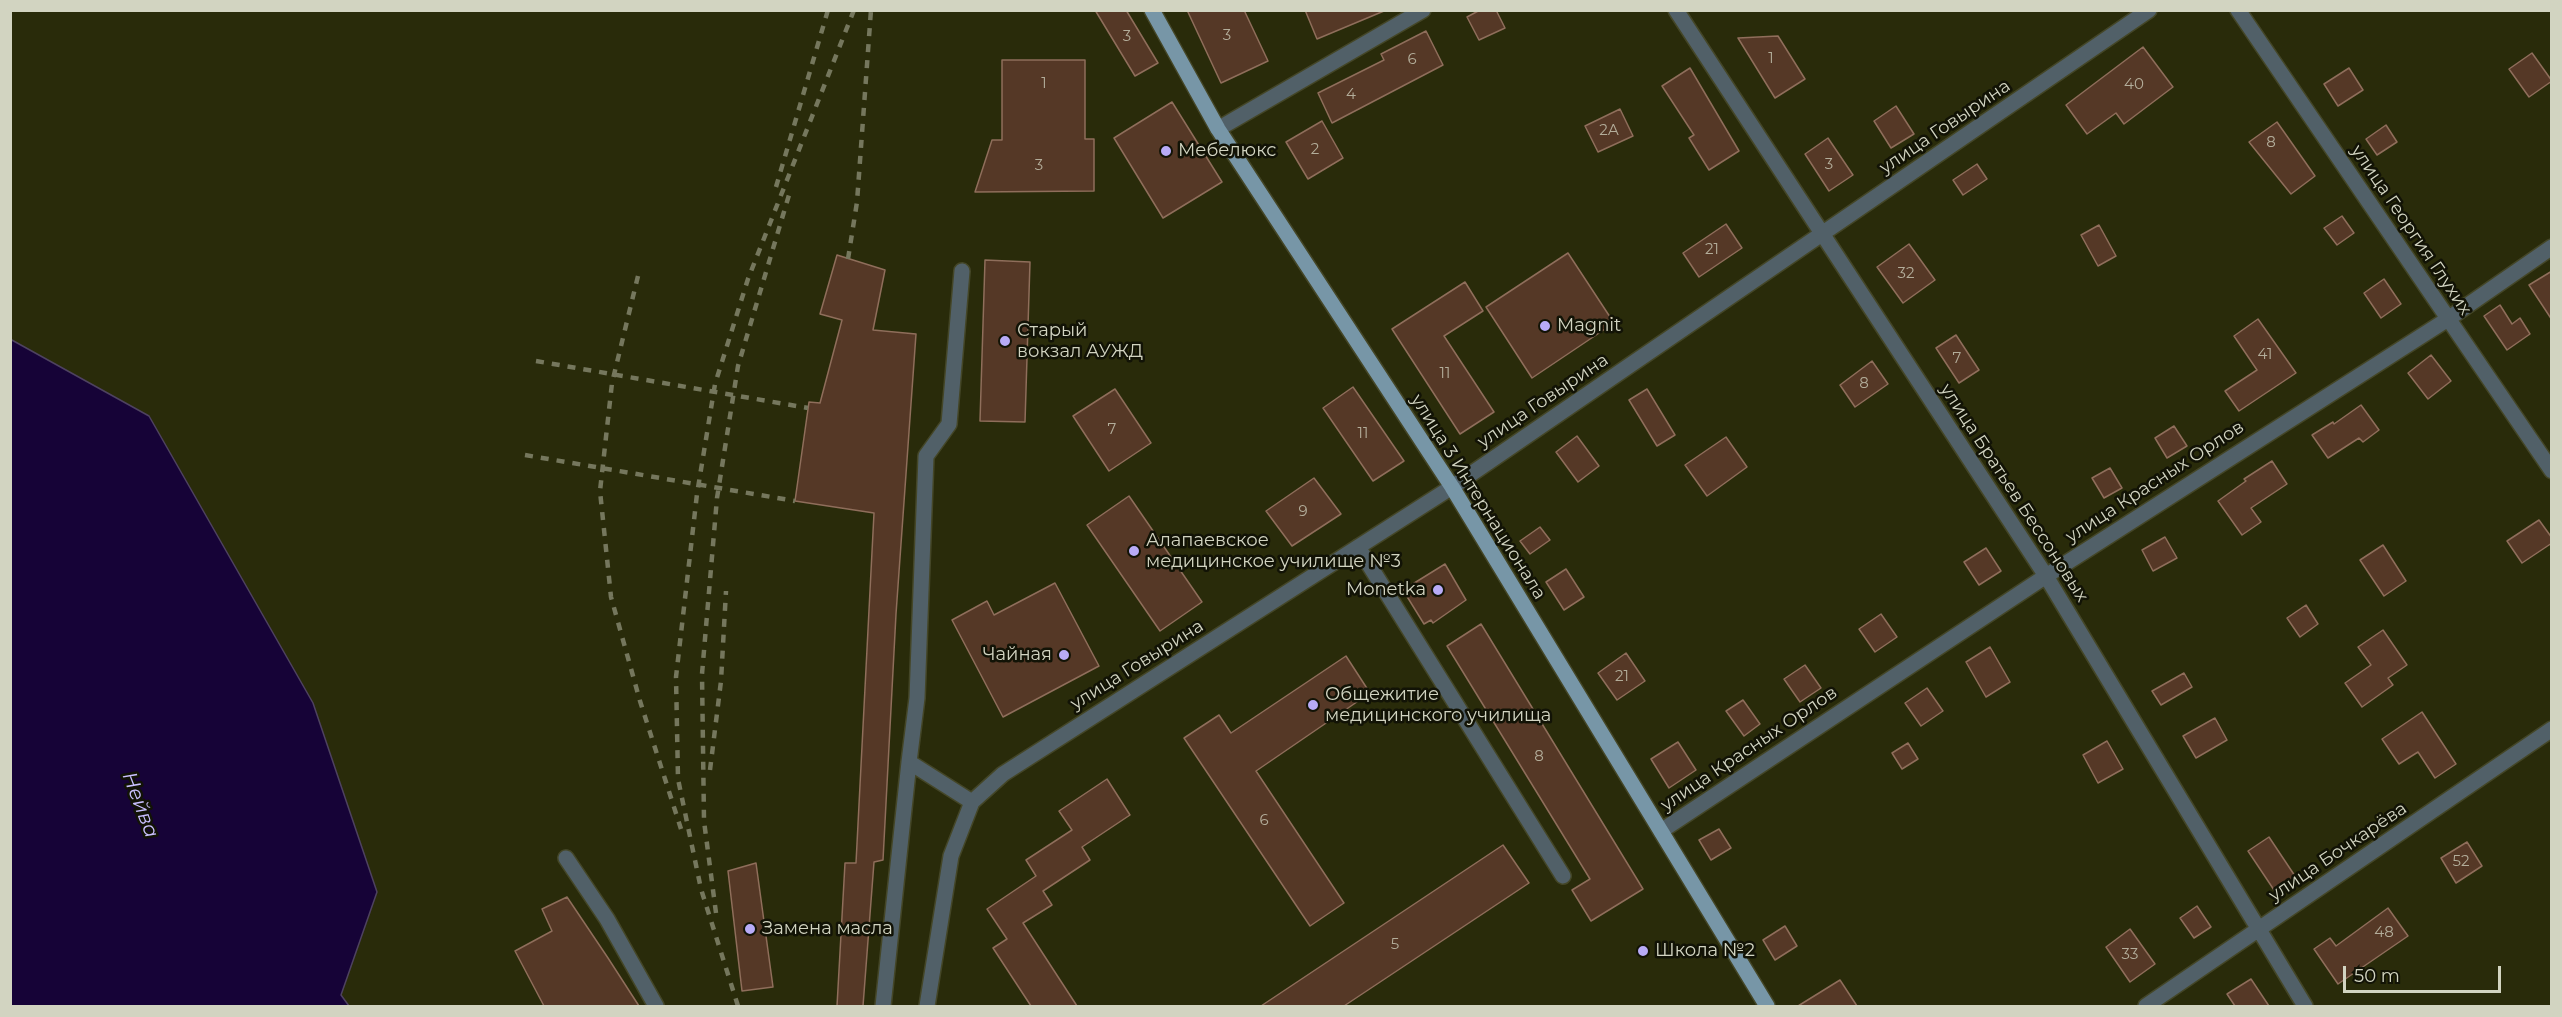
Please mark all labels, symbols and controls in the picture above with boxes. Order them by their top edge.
house number: 3 [1223,27,1231,45]
house number: 3 [1123,28,1131,46]
house number: 1 [1768,50,1774,68]
house number: 6 [1407,51,1417,69]
house number: 1 [1041,75,1047,93]
street label: улица Говырина [1876,75,2014,179]
house number: 40 [2124,76,2144,94]
house number: 4 [1346,86,1356,104]
house number: 2А [1599,122,1619,140]
house number: 8 [2266,134,2276,152]
place label: Мебелюкс [1178,140,1276,162]
house number: 2 [1311,141,1319,159]
street label: улица Георгия Глухих [2346,141,2476,319]
marker: Мебелюкс [1159,144,1173,158]
house number: 3 [1825,156,1833,174]
house number: 3 [1035,157,1043,175]
house number: 21 [1705,241,1719,259]
house number: 32 [1898,265,1914,283]
place label: Magnit [1557,315,1621,337]
marker: Magnit [1538,319,1552,333]
place label: Старый вокзал АУЖД [1017,320,1143,362]
marker: Старый вокзал АУЖД [998,334,1012,348]
house number: 41 [2258,346,2272,364]
street label: улица Говырина [1474,349,1612,453]
house number: 7 [1953,350,1961,368]
house number: 11 [1440,365,1450,383]
house number: 8 [1859,375,1869,393]
street label: улица Братьев Бессоновых [1935,380,2093,606]
street label: улица 3 Интернационала [1406,391,1550,603]
street label: улица Красных Орлов [2062,416,2248,548]
house number: 7 [1108,421,1116,439]
house number: 11 [1358,425,1368,443]
house number: 9 [1298,503,1308,521]
place label: Алапаевское медицинское училище №3 [1146,530,1401,572]
marker: Алапаевское медицинское училище №3 [1127,544,1141,558]
place label: Monetka [1346,579,1426,601]
marker: Monetka [1431,583,1445,597]
street label: улица Говырина [1066,615,1208,715]
place label: Чайная [983,644,1052,666]
marker: Чайная [1057,648,1071,662]
house number: 21 [1615,668,1629,686]
street label: улица Красных Орлов [1657,682,1841,816]
place label: Общежитие медицинского училища [1325,684,1551,726]
marker: Общежитие медицинского училища [1306,698,1320,712]
house number: 8 [1534,748,1544,766]
water label: Нейва [117,769,163,841]
street label: улица Бочкарёва [2265,798,2411,906]
house number: 6 [1259,812,1269,830]
house number: 52 [2453,853,2469,871]
place label: Замена масла [762,918,893,940]
marker: Замена масла [743,922,757,936]
house number: 48 [2374,924,2394,942]
house number: 5 [1391,936,1399,954]
place label: Школа №2 [1655,940,1755,962]
marker: Школа №2 [1636,944,1650,958]
house number: 33 [2122,946,2138,964]
scale bar [2346,954,2504,992]
text: 50 m [2354,965,2400,987]

